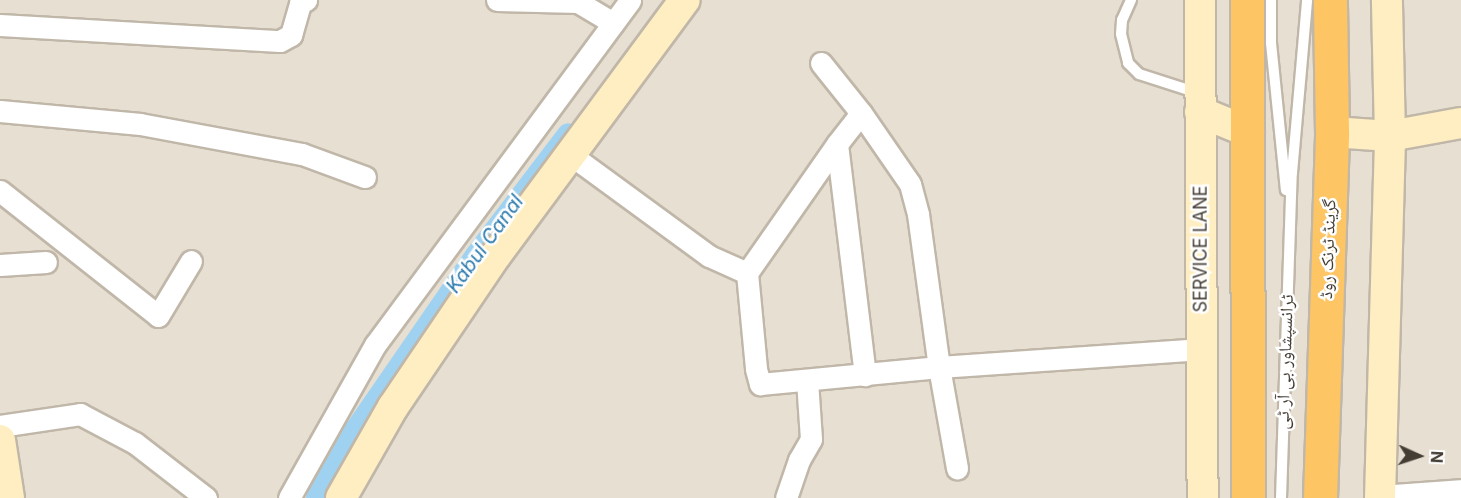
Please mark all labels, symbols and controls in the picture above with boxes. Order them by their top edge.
street label: SERVICE LANE [1190,186,1212,312]
water label: Kabul Canal [441,190,529,298]
street label: گرینڈ ٹرنک روڈ [1315,199,1341,299]
street label: ٹرانسپشاور بی آر ٹی [1272,294,1298,430]
north arrow [1389,426,1449,486]
text: N [1427,450,1447,464]

